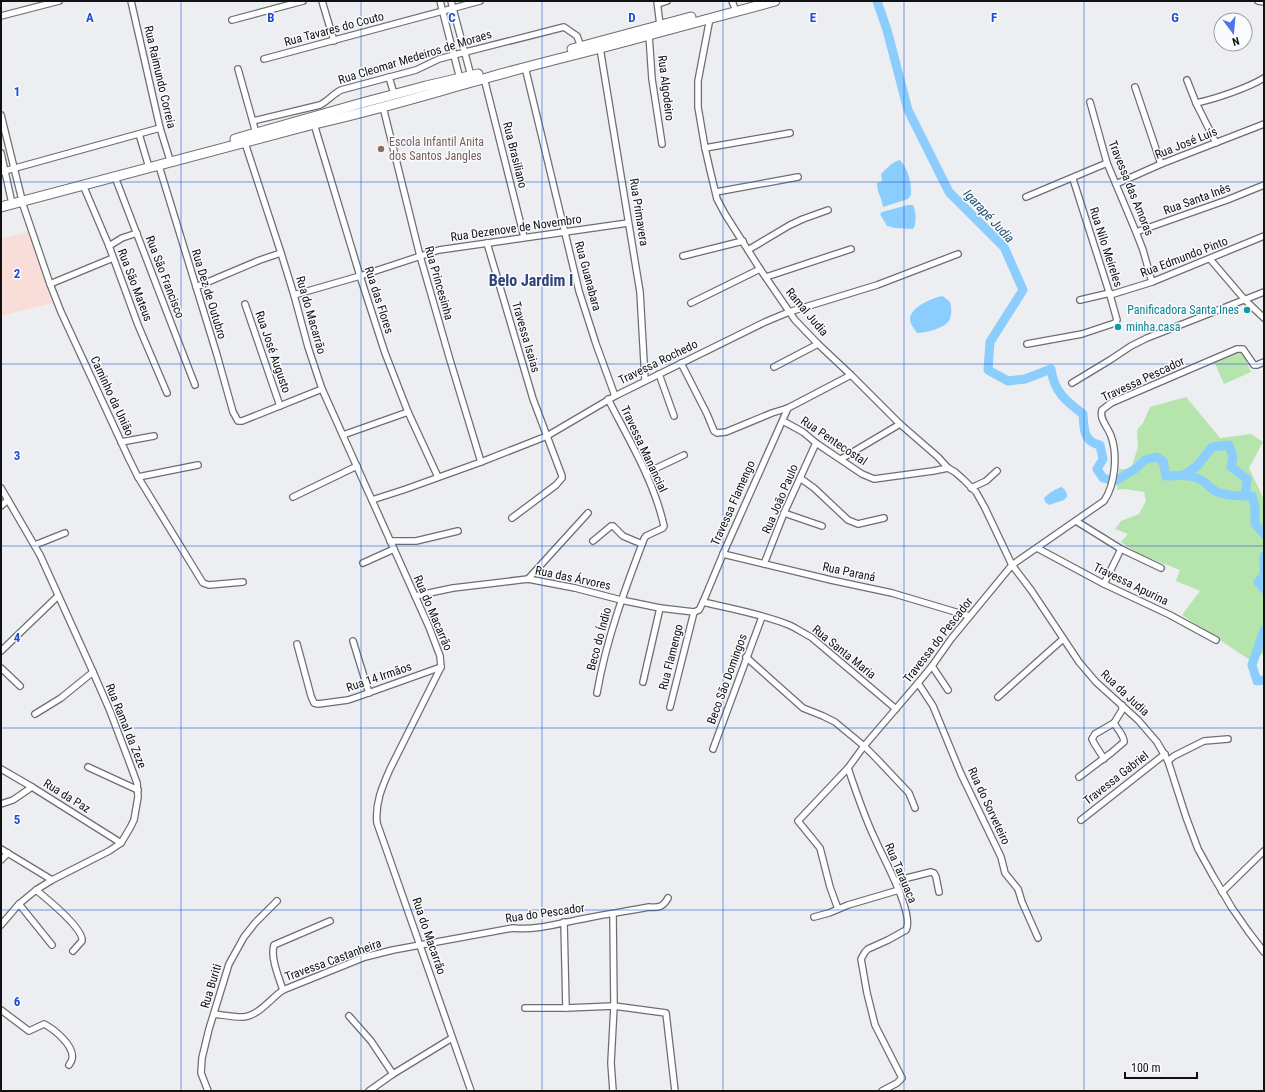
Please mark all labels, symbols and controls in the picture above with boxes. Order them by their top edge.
street label: Rua Tavares do Couto [283,9,385,49]
text: A [86,10,94,25]
text: B [267,10,275,25]
text: C [448,10,456,25]
text: D [628,10,636,25]
text: E [810,10,817,25]
text: F [991,10,997,25]
text: G [1171,10,1179,25]
north arrow [1213,12,1253,52]
street label: Rua Raimundo Correia [141,24,179,130]
street label: Rua Cleomar Medeiros de Moraes [337,27,493,87]
text: N [1230,34,1241,48]
street label: Rua Algodeiro [655,54,677,122]
text: 1 [14,84,20,99]
street label: Rua Brasiliano [500,120,530,190]
street label: Rua José Luís [1153,124,1219,162]
place label: Escola Infantil Anita dos Santos Jangles [389,135,484,163]
street label: Travessa das Amoras [1105,138,1157,238]
marker: Escola Infantil Anita dos Santos Jangles [376,144,386,154]
street label: Rua Primavera [627,177,651,247]
street label: Rua Santa Inês [1162,180,1232,218]
water label: Igarapé Judia [960,186,1018,246]
street label: Rua Nilo Meireles [1087,205,1125,289]
street label: Rua Dezenove de Novembro [450,212,582,244]
street label: Rua São Francisco [143,234,187,320]
street label: Rua Edmundo Pinto [1138,234,1230,280]
street label: Rua Guanabara [572,240,604,313]
street label: Rua Princesinha [422,244,456,322]
street label: Rua São Mateus [115,247,155,323]
street label: Rua Dez de Outubro [189,247,229,341]
street label: Rua das Flores [362,265,396,335]
text: 2 [14,266,21,281]
district label: Belo Jardim I [489,271,573,290]
street label: Rua do Macarrão [293,274,329,356]
street label: Ramal Judia [783,285,831,339]
street label: Travessa Isaias [509,300,543,374]
place label: Panificadora Santa Ines [1127,303,1239,317]
marker: Panificadora Santa Ines [1242,305,1252,315]
street label: Rua José Augusto [252,309,294,395]
place label: minha casa [1126,320,1181,334]
marker: minha casa [1113,322,1123,332]
street label: Travessa Rochedo [616,337,700,387]
street label: Caminho da União [87,354,137,438]
street label: Travessa Pescador [1099,354,1187,404]
street label: Travessa Manancial [618,403,670,495]
street label: Rua Pentecostal [798,414,870,468]
text: 3 [14,448,20,463]
street label: Travessa Flamengo [708,458,758,548]
street label: Rua João Paulo [759,462,801,536]
street label: Rua Paraná [821,560,877,584]
street label: Travessa Apurina [1091,560,1171,608]
street label: Rua das Árvores [534,562,612,593]
street label: Rua do Macarrão [411,573,455,653]
street label: Travessa do Pescador [900,594,976,685]
street label: Beco do Índio [583,606,614,672]
street label: Rua Santa Maria [809,622,879,682]
street label: Rua Flamengo [656,623,686,691]
text: 4 [14,630,21,645]
street label: Beco São Domingos [704,632,750,726]
street label: Rua 14 Irmãos [344,659,414,695]
street label: Rua da Judia [1098,667,1152,719]
street label: Rua Ramal da Zeze [103,682,150,771]
street label: Travessa Gabriel [1081,748,1151,808]
street label: Rua do Sorveteiro [965,765,1013,847]
street label: Rua da Paz [41,776,93,816]
text: 5 [14,812,21,827]
street label: Rua Tarauaca [882,841,920,905]
street label: Rua do Macarrão [409,896,449,976]
street label: Rua do Pescador [504,900,586,925]
street label: Travessa Castanheira [283,936,383,984]
street label: Rua Buriti [198,962,224,1010]
text: 6 [14,994,21,1009]
scale bar [1125,1054,1197,1080]
text: 100 m [1131,1061,1161,1075]

